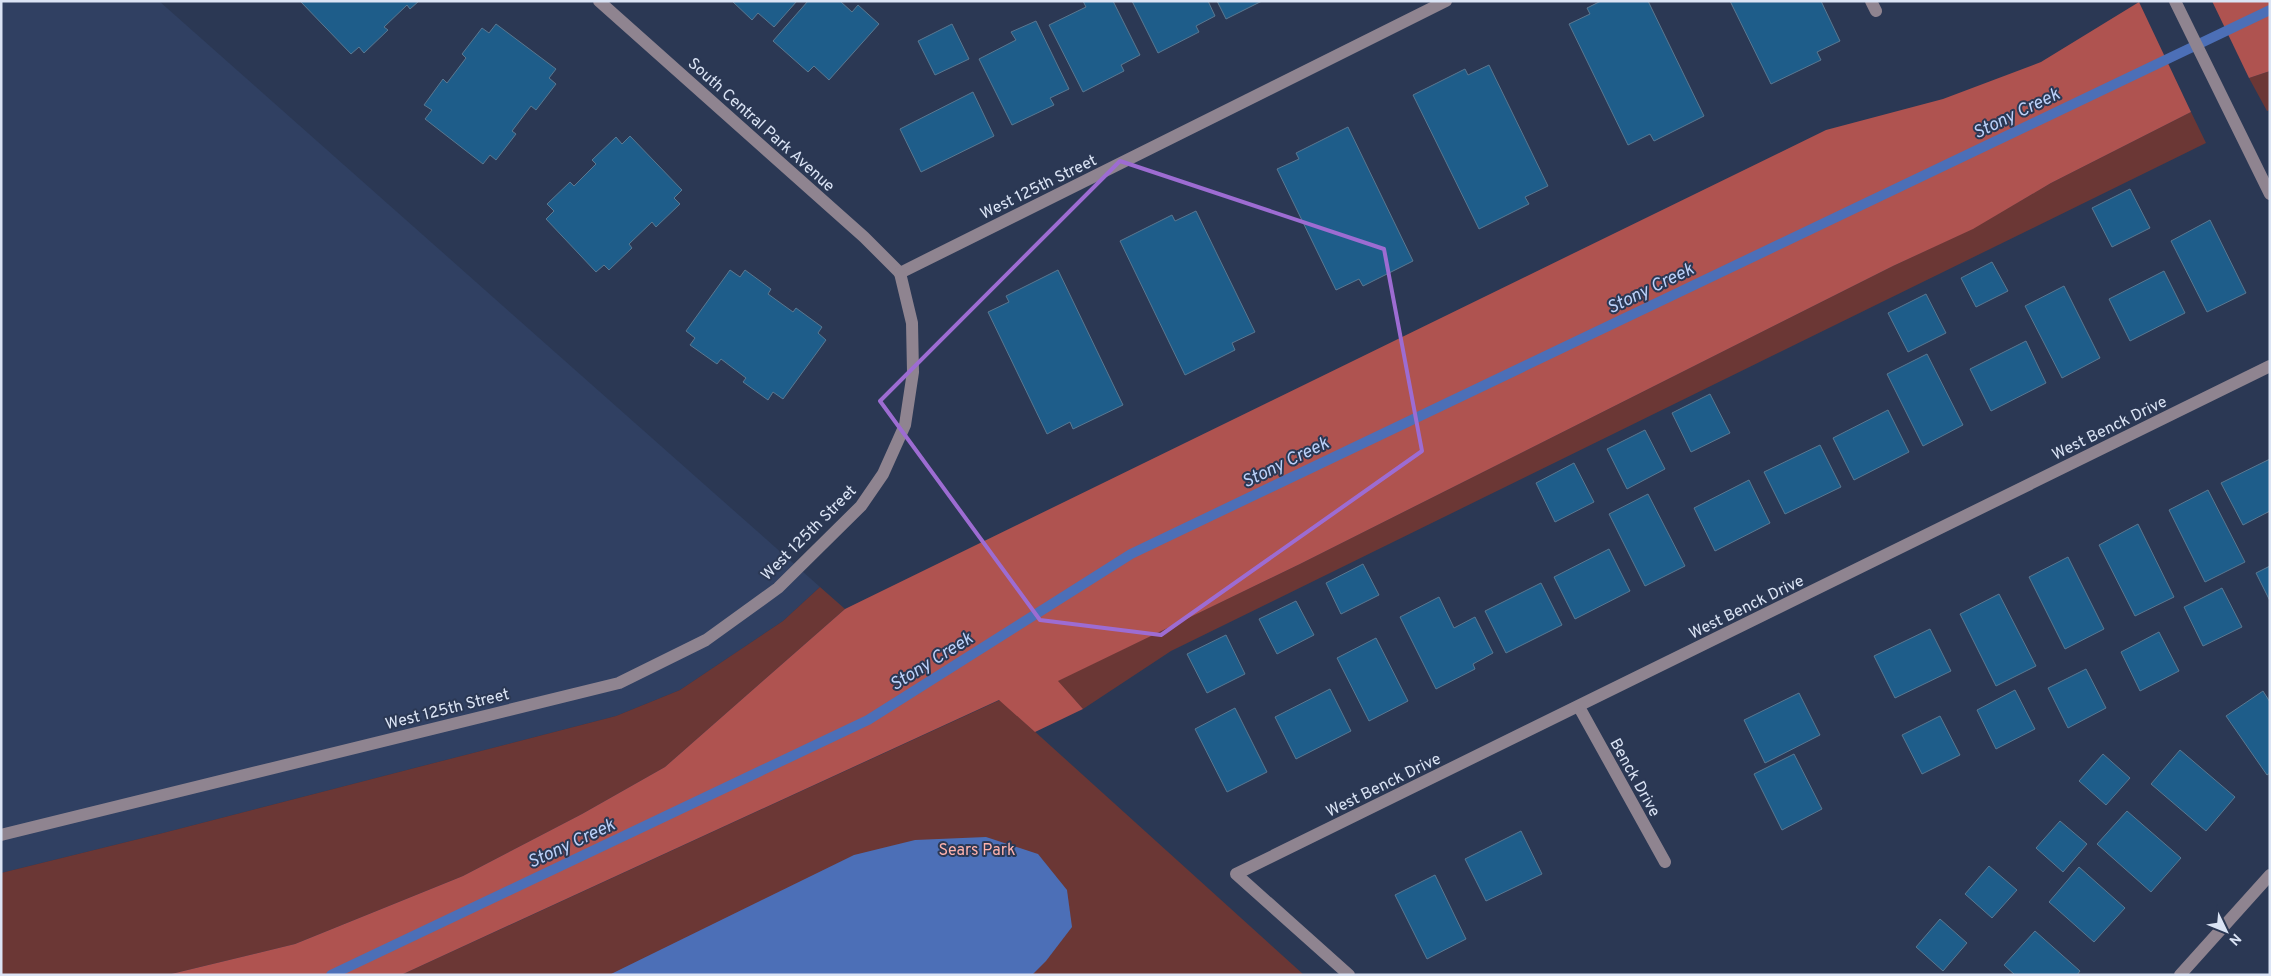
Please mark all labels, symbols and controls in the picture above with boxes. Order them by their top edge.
street label: South Central Park Avenue [683,54,838,197]
water label: Stony Creek [1969,83,2065,145]
street label: West 125th Street [977,151,1100,225]
water label: Stony Creek [1603,258,1699,320]
street label: West Benck Drive [2049,392,2171,465]
water label: Stony Creek [1238,432,1334,494]
street label: West 125th Street [757,481,861,585]
street label: West Benck Drive [1686,571,1808,644]
water label: Stony Creek [886,627,978,697]
street label: West 125th Street [383,685,512,735]
street label: Benck Drive [1604,735,1664,821]
street label: West Benck Drive [1323,749,1445,822]
water label: Stony Creek [524,814,620,875]
park label: Sears Park [939,841,1015,861]
north arrow [2201,906,2251,956]
text: N [2225,929,2244,948]

